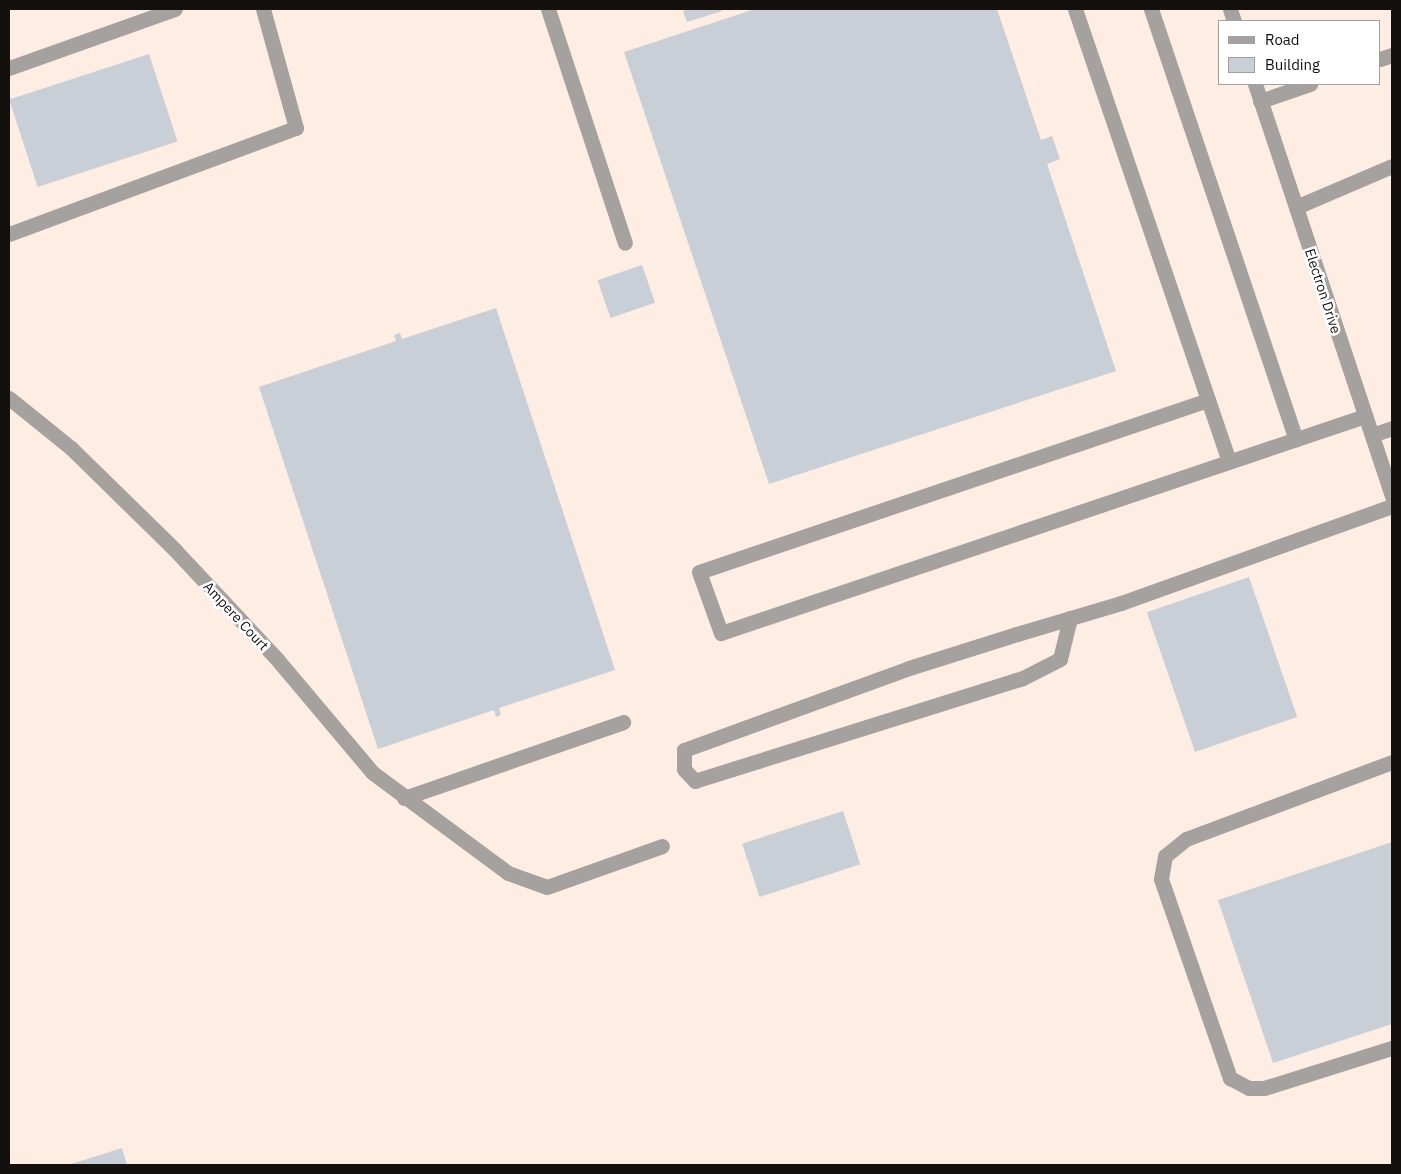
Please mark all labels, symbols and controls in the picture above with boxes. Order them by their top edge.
legend [1218,20,1381,85]
text: Road [1265,30,1300,49]
text: Building [1265,55,1320,74]
street label: Electron Drive [1301,246,1345,336]
street label: Ampere Court [200,578,272,654]

